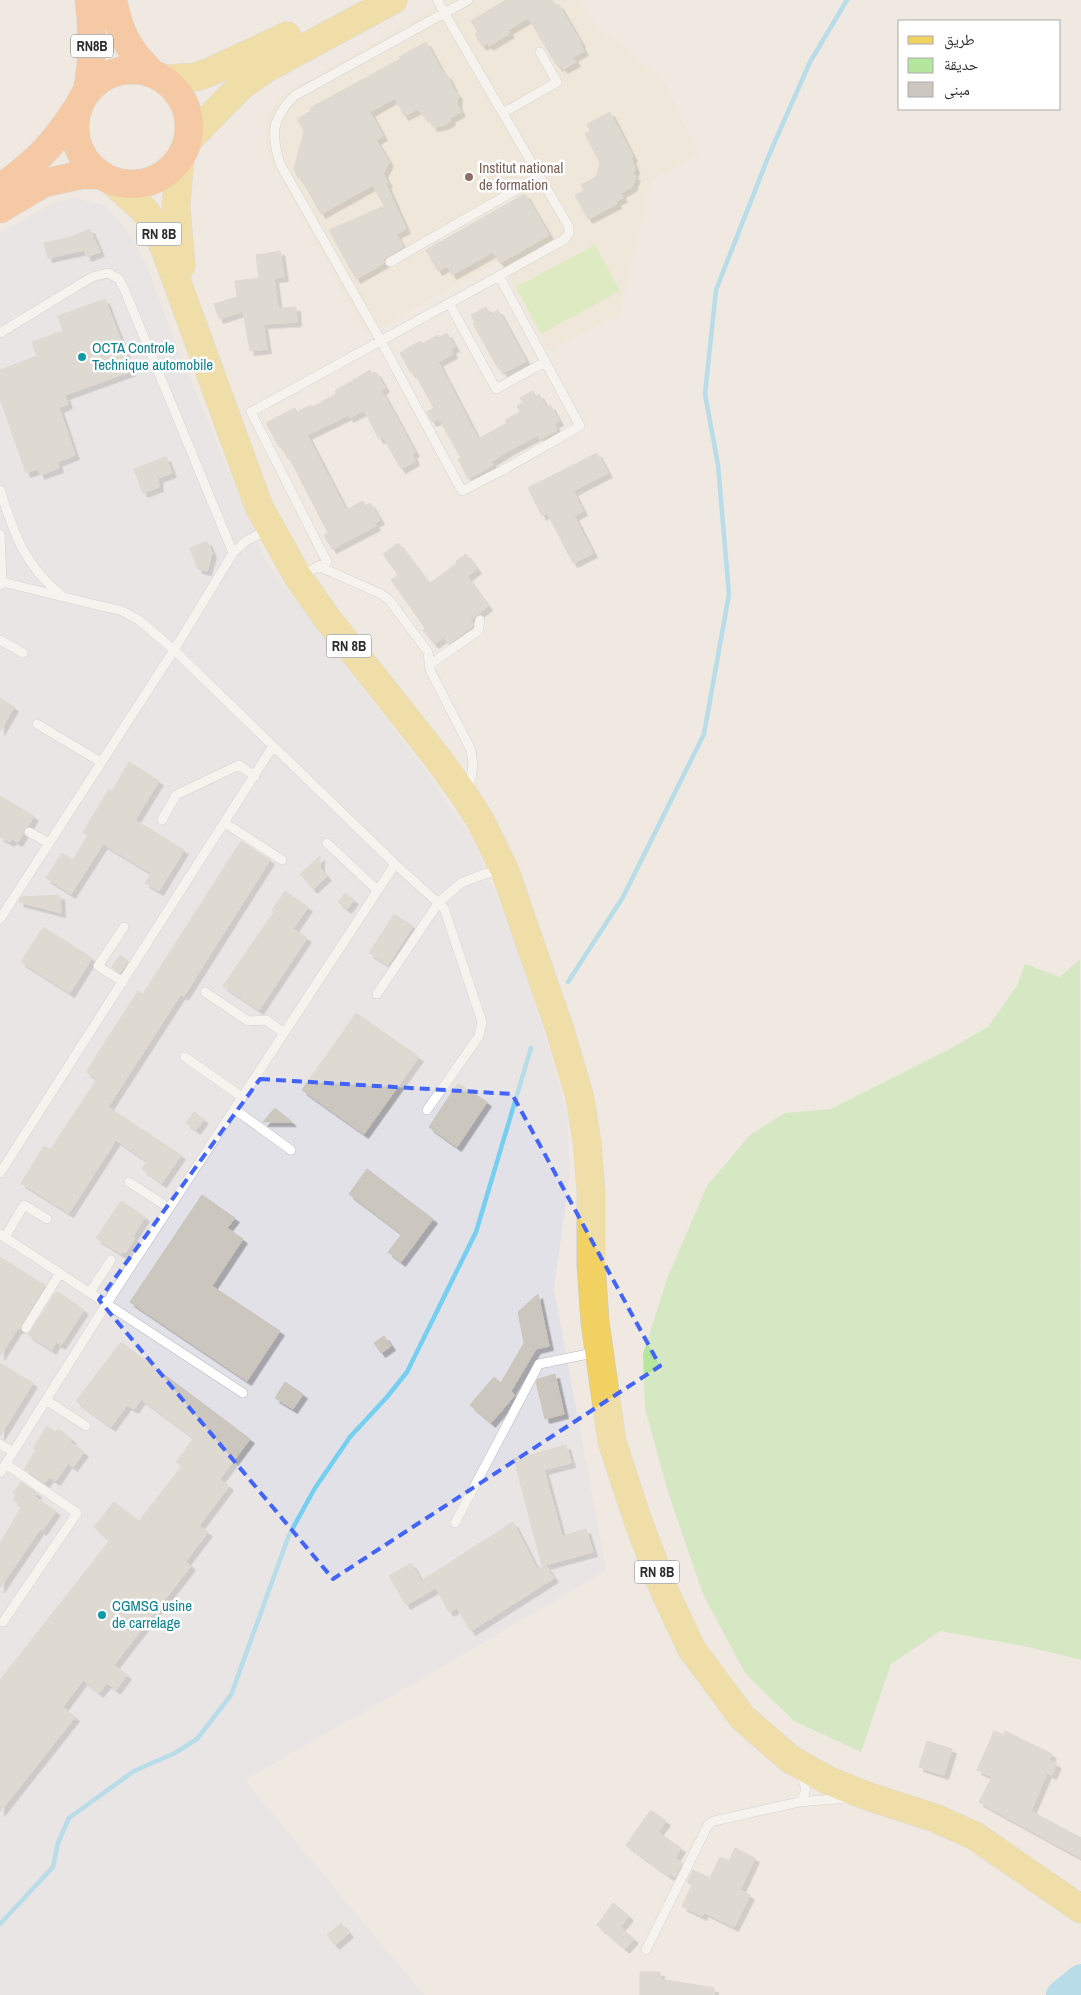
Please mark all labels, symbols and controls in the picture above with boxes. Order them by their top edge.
legend [898,20,1061,110]
text: طريق [944,29,975,50]
road number: RN8B [71,34,113,58]
text: حديقة [944,54,979,75]
text: مبنى [944,79,970,100]
place label: Institut national de formation [479,157,563,195]
marker: Institut national de formation [463,171,475,183]
road number: RN 8B [136,222,182,245]
place label: OCTA Controle Technique automobile [92,337,213,375]
marker: OCTA Controle Technique automobile [76,351,88,363]
road number: RN 8B [326,634,372,658]
road number: RN 8B [634,1560,680,1584]
place label: CGMSG usine de carrelage [112,1595,192,1633]
marker: CGMSG usine de carrelage [96,1609,108,1621]

